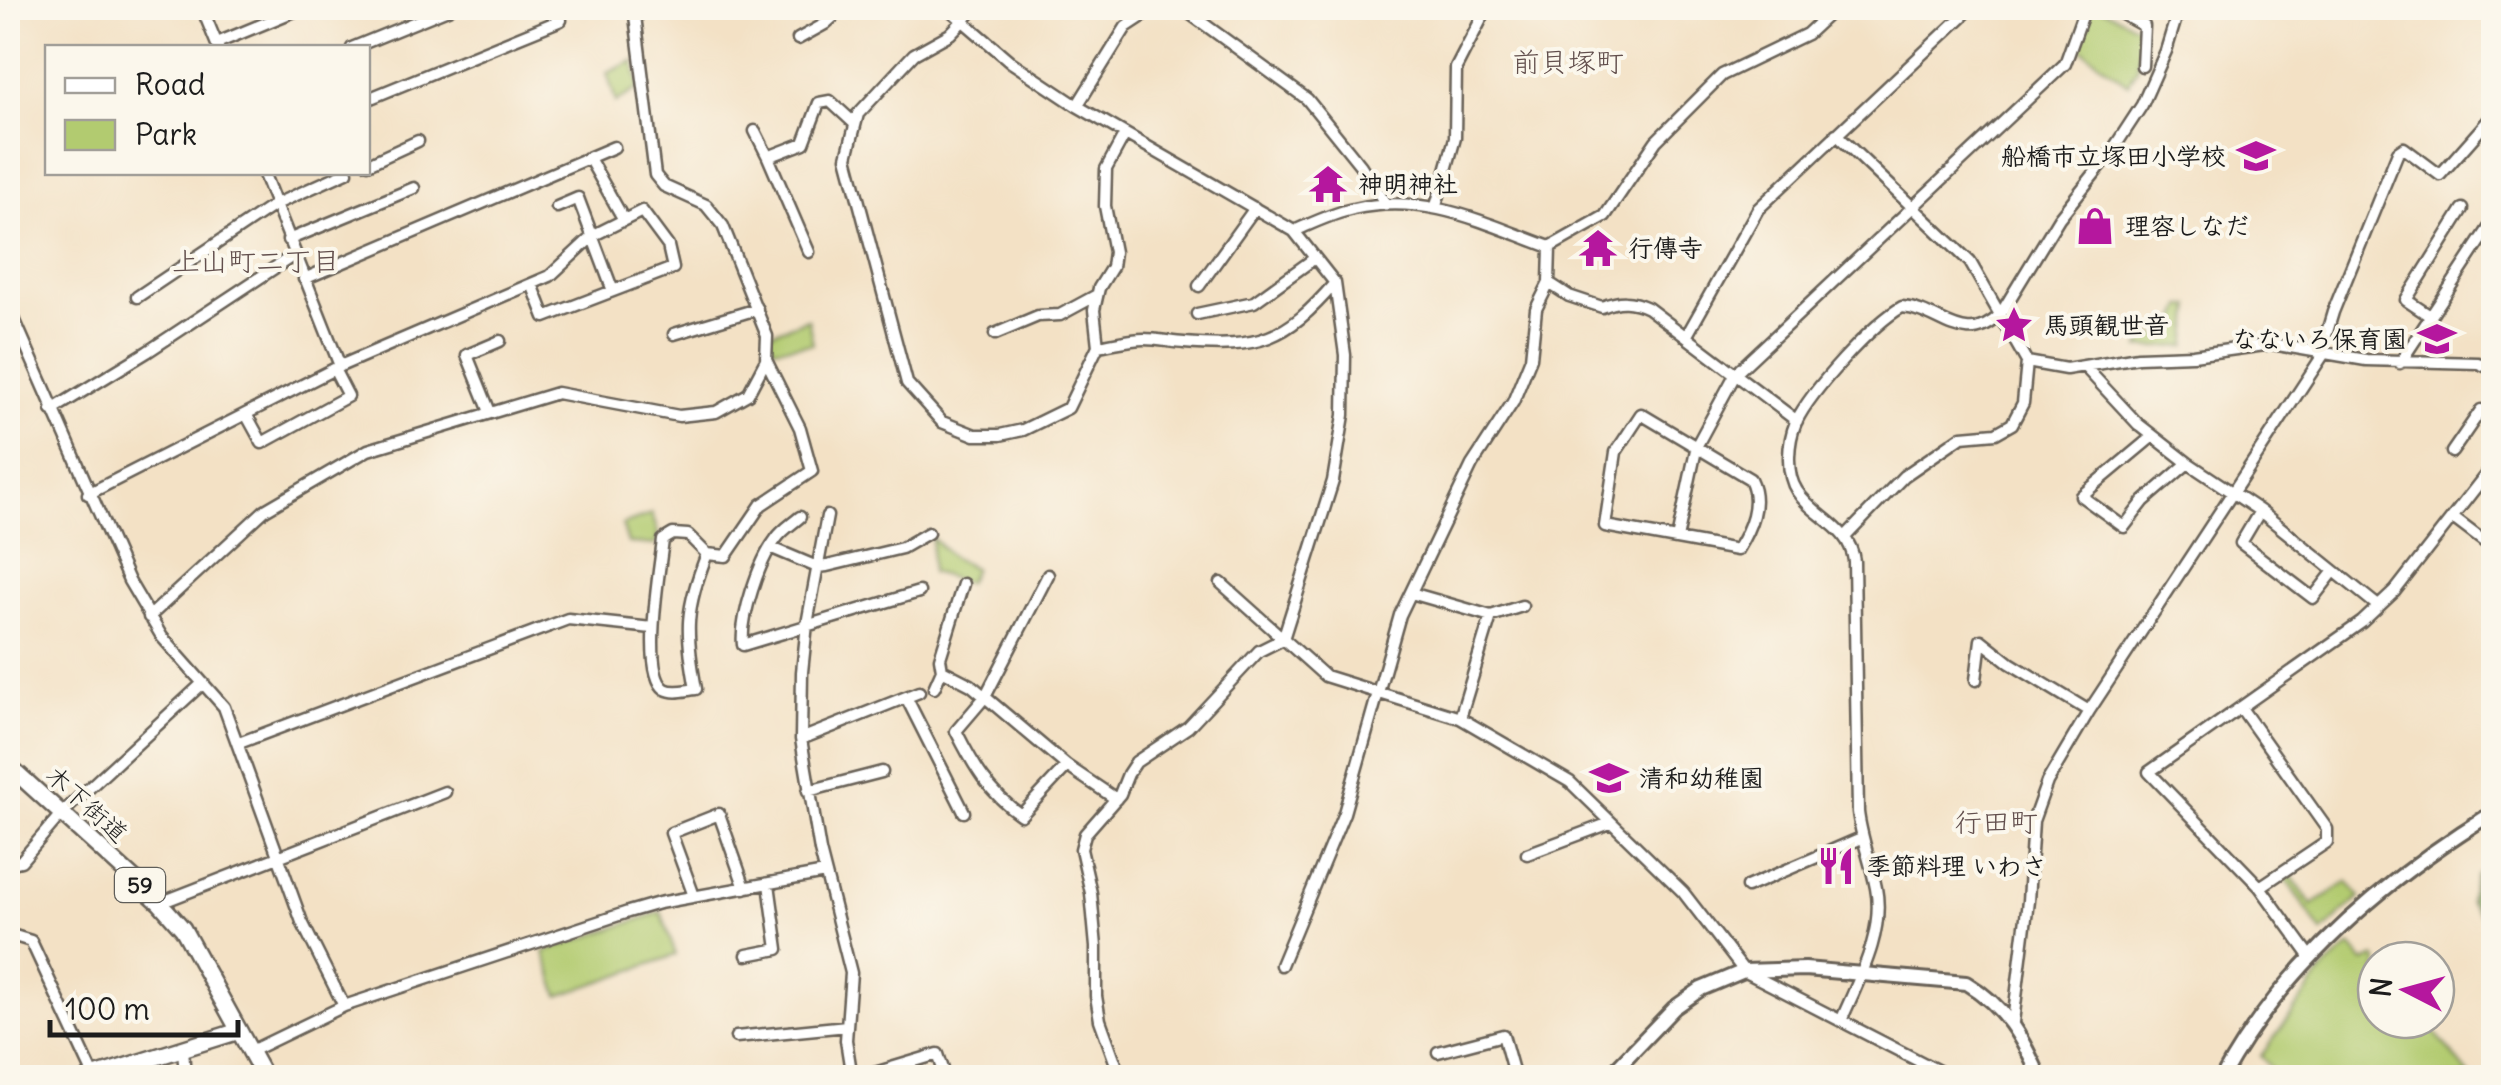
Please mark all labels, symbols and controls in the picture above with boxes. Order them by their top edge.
district label: 前貝塚町 [1512,44,1624,80]
legend [45,45,370,175]
text: Road [135,65,205,103]
text: Park [135,115,197,153]
school or university icon: 船橋市立塚田小学校 [2235,135,2277,177]
place label: 船橋市立塚田小学校 [2001,140,2226,172]
temple icon: 神明神社 [1307,163,1349,205]
place label: 神明神社 [1358,168,1458,200]
shop icon: 理容しなだ [2074,205,2116,247]
place label: 理容しなだ [2125,210,2250,242]
temple icon: 行傳寺 [1577,227,1619,269]
place label: 行傳寺 [1628,232,1703,264]
district label: 上山町二丁目 [172,243,340,279]
place icon: 馬頭観世音 [1993,304,2035,346]
place label: 馬頭観世音 [2044,309,2169,341]
school or university icon: なないろ保育園 [2416,318,2458,360]
place label: なないろ保育園 [2232,323,2407,355]
school or university icon: 清和幼稚園 [1588,757,1630,799]
street label: 木下街道 [39,759,135,849]
place label: 清和幼稚園 [1639,762,1764,794]
district label: 行田町 [1954,804,2038,840]
restaurant icon: 季節料理 いわさ [1815,845,1857,887]
place label: 季節料理 いわさ [1866,850,2047,882]
road number: 59 [115,868,165,902]
north arrow [2356,940,2456,1040]
scale bar [50,975,238,1037]
text: N [2362,976,2400,999]
text: 100 m [65,990,150,1028]

